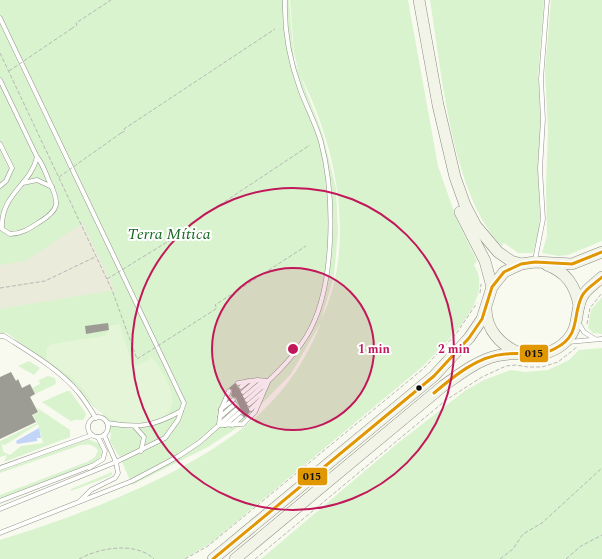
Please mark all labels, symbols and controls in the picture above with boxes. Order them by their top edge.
park label: Terra Mítica [127,222,211,246]
text: 1 min [358,340,391,359]
text: 2 min [438,340,471,359]
centre of rings [286,342,300,356]
line badge: 015 [519,344,549,363]
text: 015 [525,345,543,362]
unlabelled marker [414,383,424,393]
line badge: 015 [297,467,328,486]
text: 015 [303,468,321,485]

